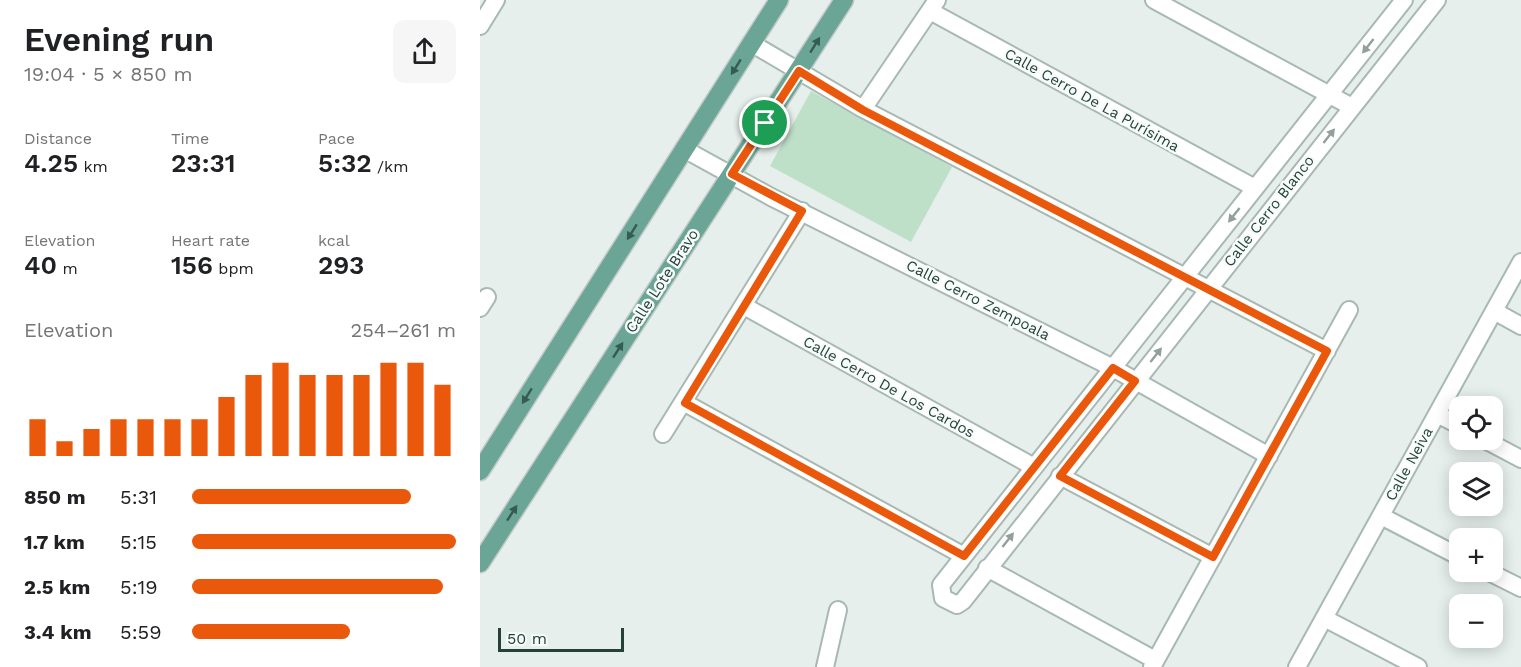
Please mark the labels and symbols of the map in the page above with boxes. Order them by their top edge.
one-way arrow [810,37,821,53]
one-way arrow [1361,38,1374,54]
street label: Calle Cerro De La Purísima [1002,44,1183,156]
one-way arrow [731,59,742,75]
pin [739,97,790,148]
one-way arrow [1322,128,1335,144]
street label: Calle Cerro Blanco [1220,152,1318,270]
one-way arrow [1227,207,1240,223]
one-way arrow [626,224,637,240]
street label: Calle Lote Bravo [622,226,702,336]
street label: Calle Cerro Zempoala [903,256,1053,344]
street label: Calle Cerro De Los Cardos [800,332,978,442]
one-way arrow [612,342,623,358]
one-way arrow [1149,347,1162,363]
one-way arrow [522,388,533,405]
street label: Calle Neiva [1381,424,1437,504]
one-way arrow [506,505,517,522]
one-way arrow [1002,533,1014,548]
scale bar [498,625,624,652]

